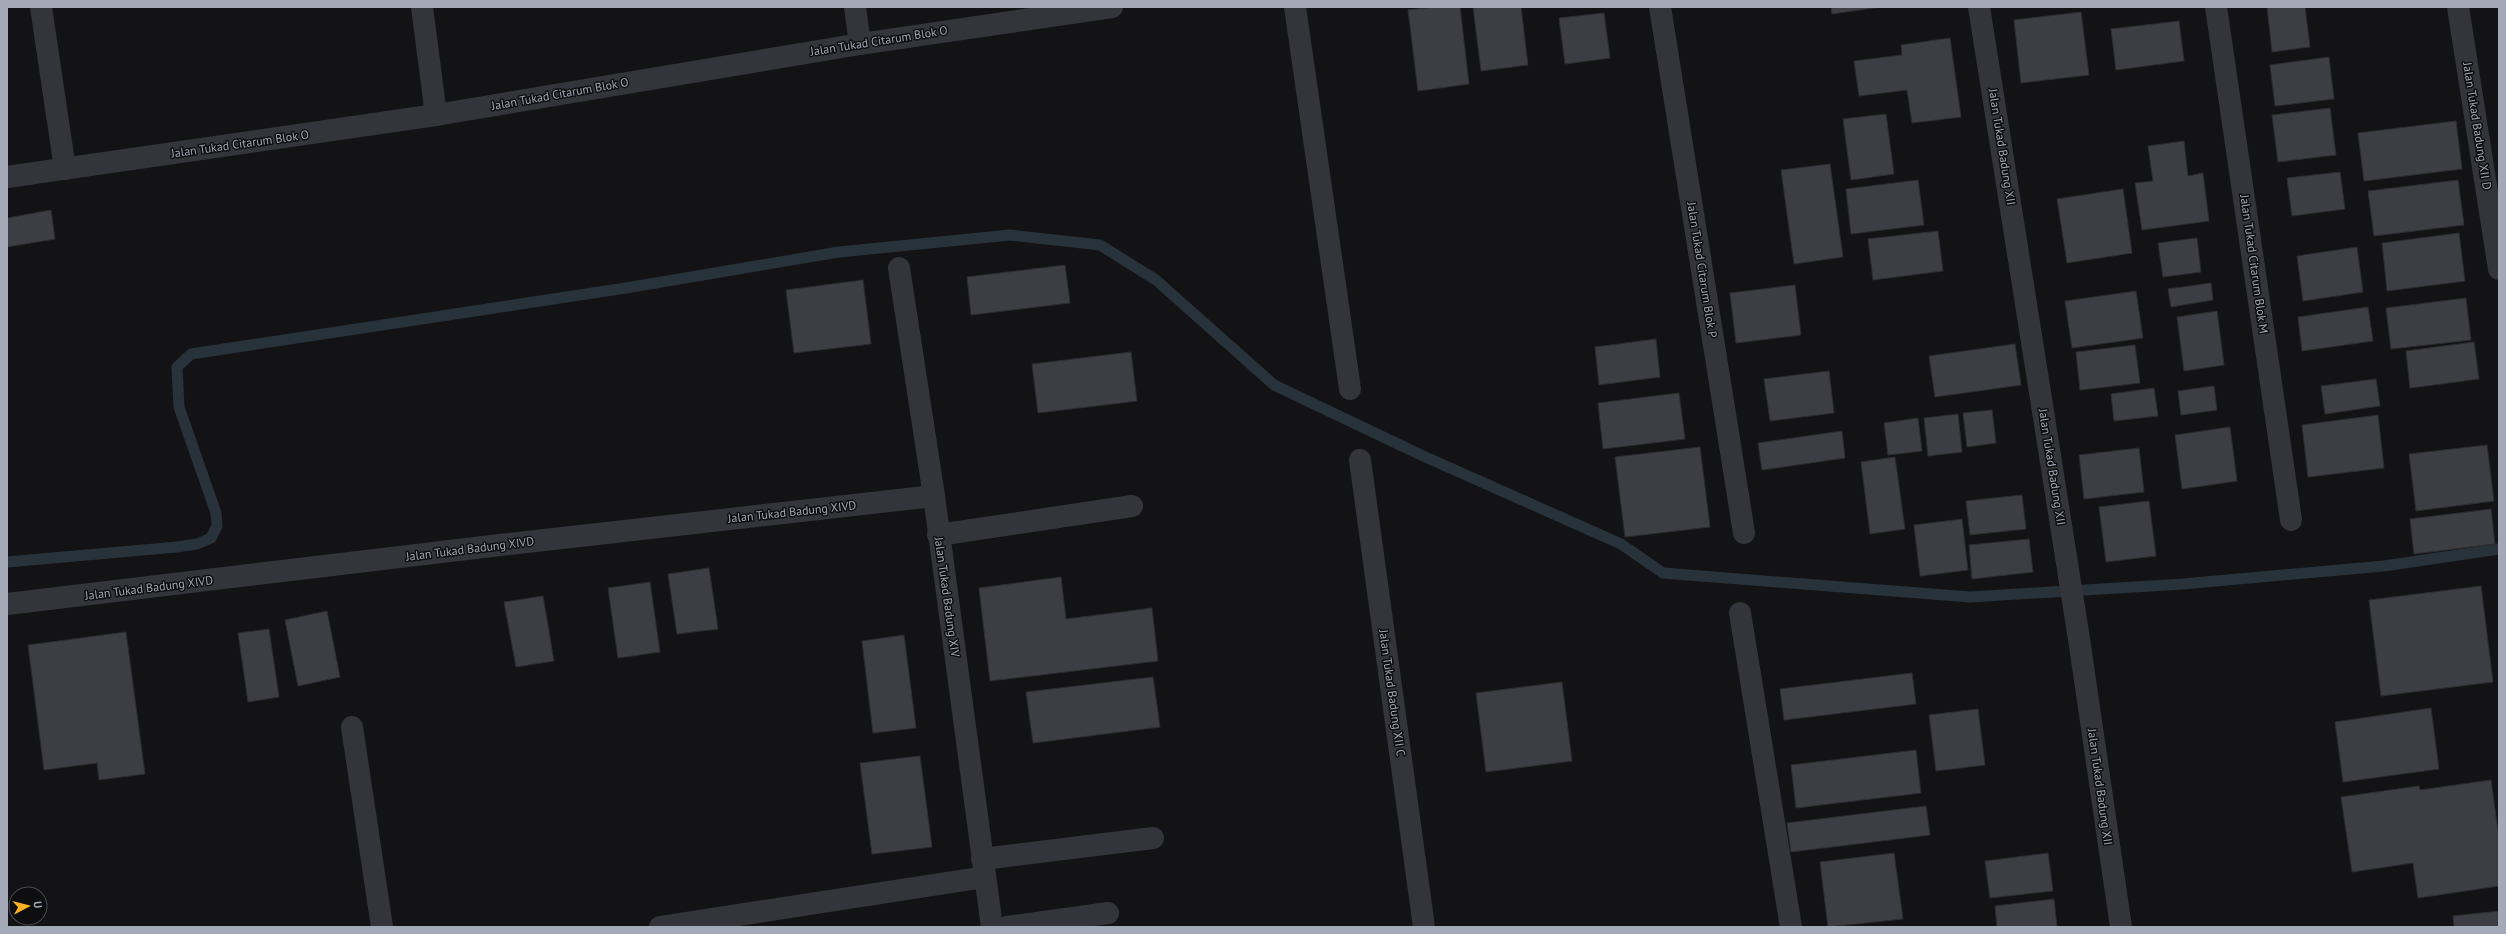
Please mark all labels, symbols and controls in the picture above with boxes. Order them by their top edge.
street label: Jalan Tukad Citarum Blok O [808,22,949,59]
street label: Jalan Tukad Badung XII D [2460,60,2495,191]
street label: Jalan Tukad Citarum Blok O [489,74,630,113]
street label: Jalan Tukad Badung XII [1986,87,2019,206]
street label: Jalan Tukad Citarum Blok O [169,126,310,161]
street label: Jalan Tukad Citarum Blok M [2237,193,2272,334]
street label: Jalan Tukad Citarum Blok P [1684,200,1721,339]
street label: Jalan Tukad Badung XII [2036,407,2069,526]
street label: Jalan Tukad Badung XIVD [726,497,857,526]
street label: Jalan Tukad Badung XIVD [404,533,535,564]
street label: Jalan Tukad Badung XIV [932,535,963,658]
street label: Jalan Tukad Badung XIVD [83,572,214,603]
street label: Jalan Tukad Badung XII C [1376,628,1409,757]
street label: Jalan Tukad Badung XII [2085,727,2116,846]
north arrow [8,886,48,926]
text: U [31,901,45,909]

